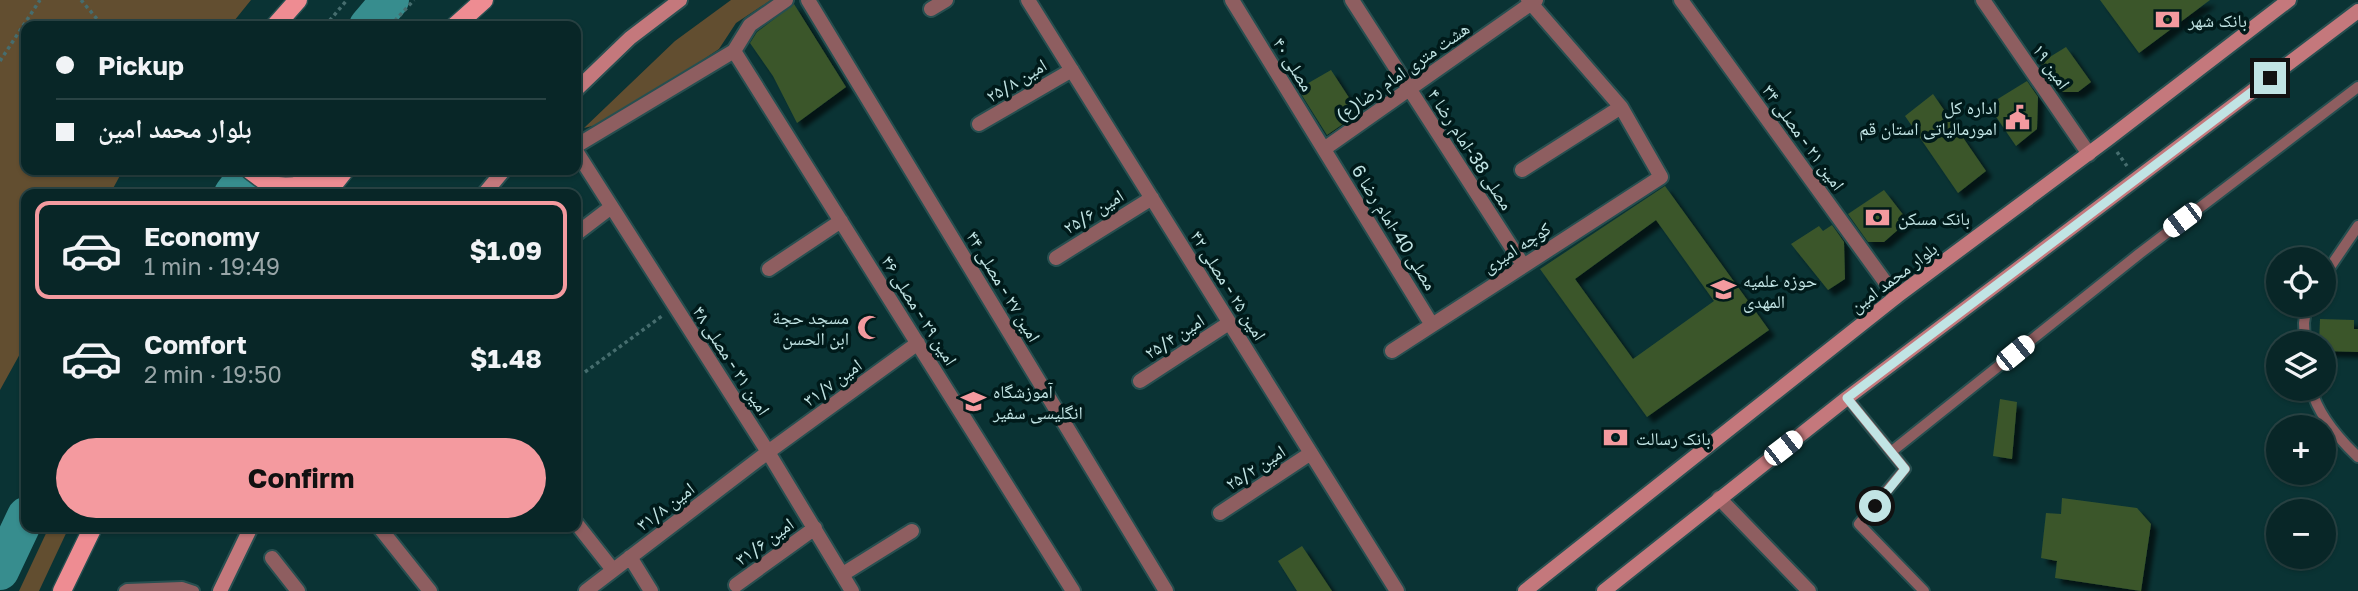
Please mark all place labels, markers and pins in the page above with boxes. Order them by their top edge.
bank icon: بانک شهر [2154,6,2182,34]
place label: بانک شهر [2187,9,2247,32]
place label: اداره کل امورمالیاتی استان قم [1859,96,1997,141]
public building icon: اداره کل امورمالیاتی استان قم [2003,103,2031,131]
bank icon: بانک مسکن [1864,204,1892,232]
place label: بانک مسکن [1898,207,1970,230]
place label: حوزه علمیه المهدی [1743,269,1817,313]
school or university icon: حوزه علمیه المهدی [1709,276,1737,304]
place label: مسجد حجة ابن الحسن [772,306,849,350]
mosque icon: مسجد حجة ابن الحسن [855,313,883,341]
place label: آموزشگاه انگلیسی سفیر [992,380,1083,424]
school or university icon: آموزشگاه انگلیسی سفیر [959,387,987,415]
bank icon: بانک رسالت [1602,424,1630,452]
place label: بانک رسالت [1636,427,1711,450]

